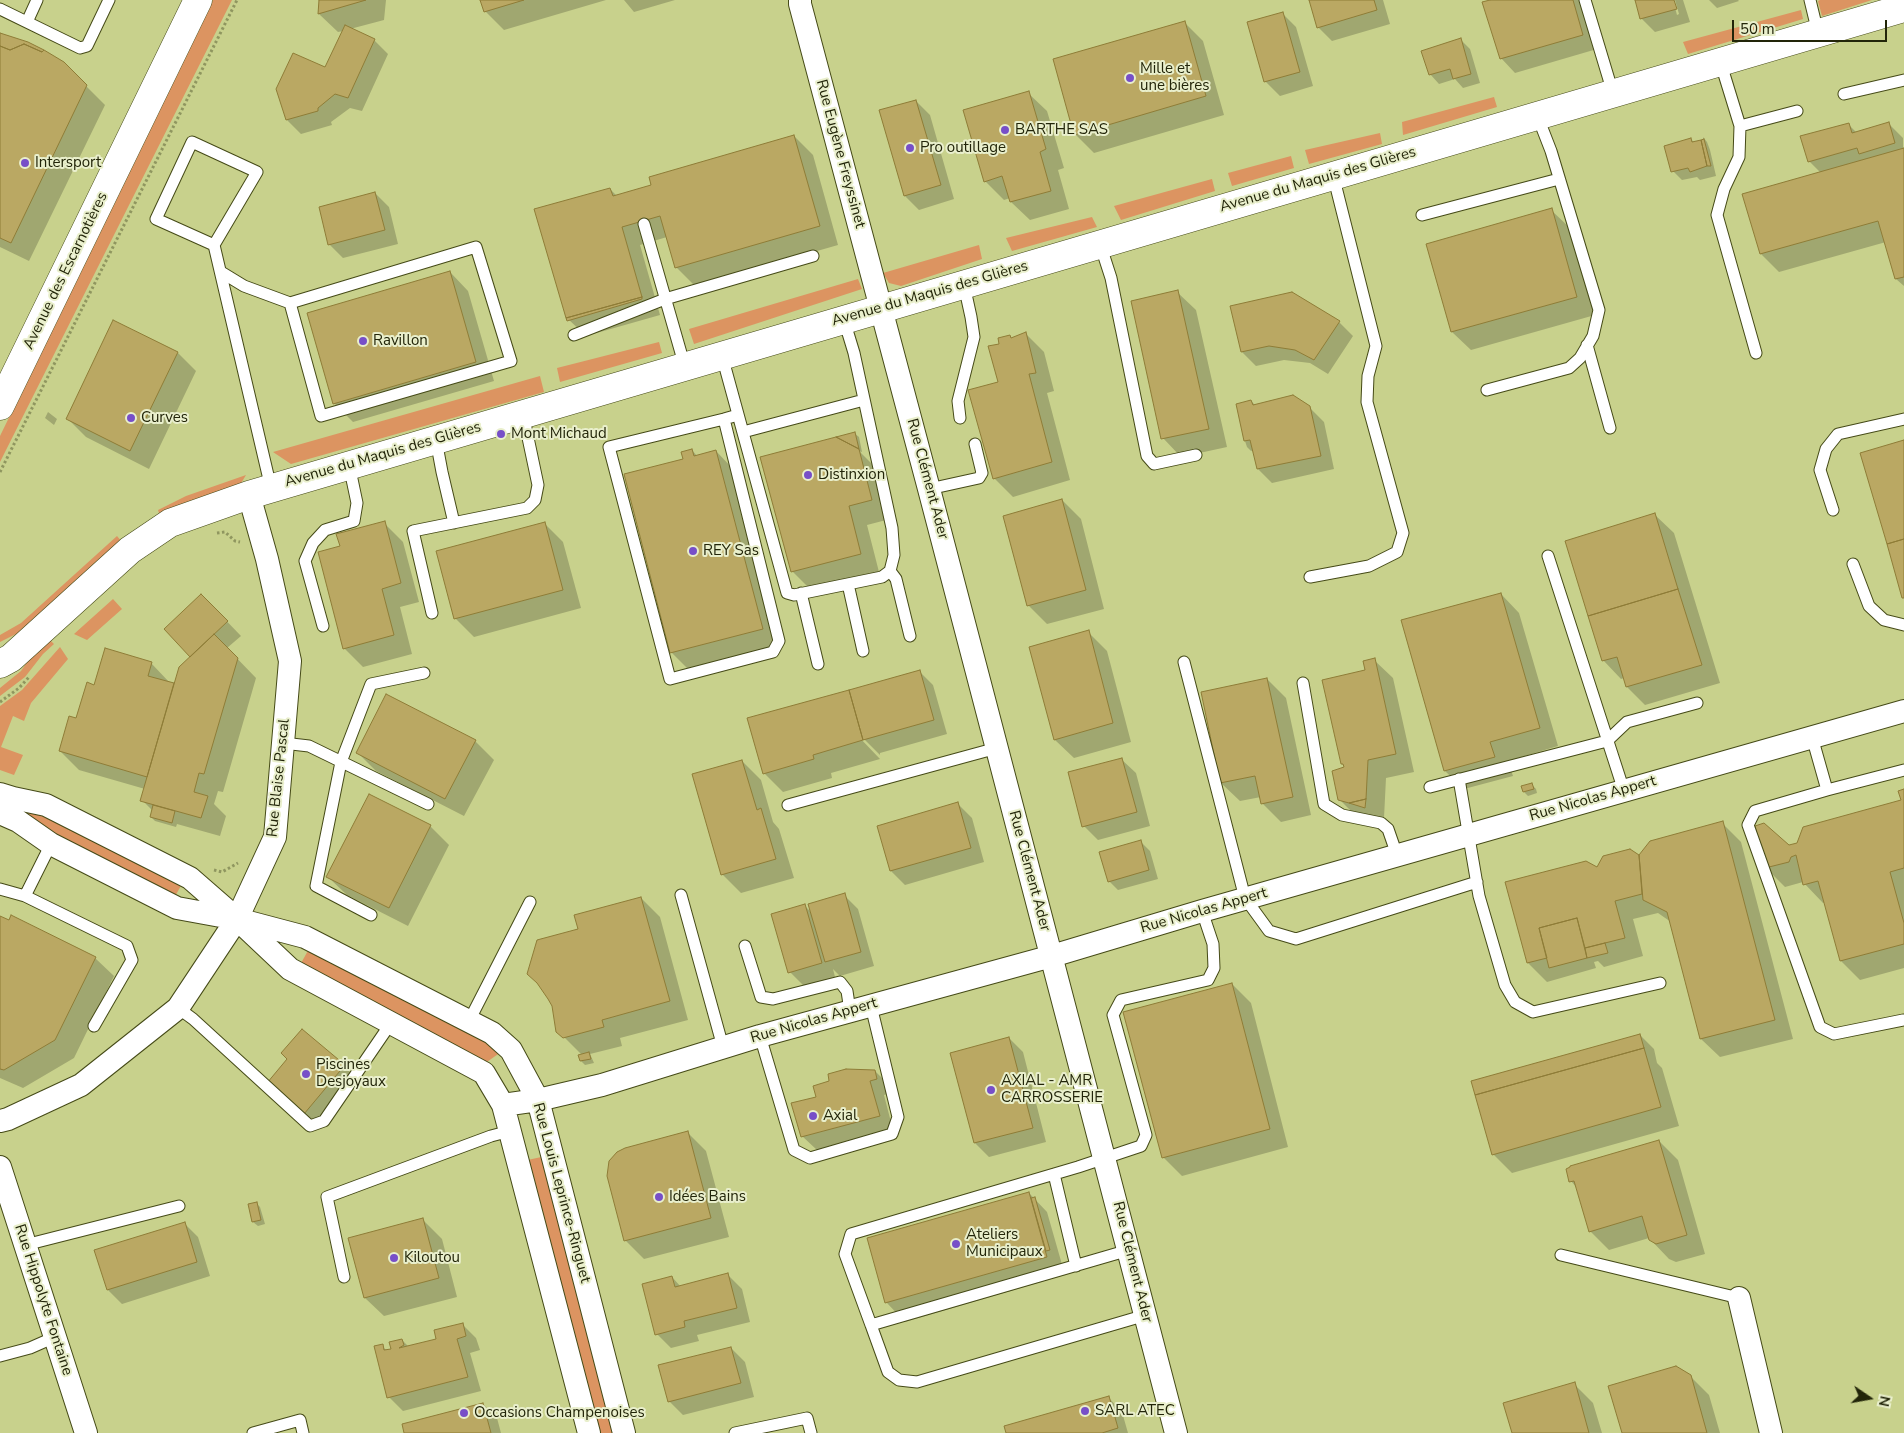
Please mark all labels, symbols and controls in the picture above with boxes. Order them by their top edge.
scale bar [1734,10,1889,42]
text: 50 m [1740,19,1775,39]
place label: Mille et une bières [1140,60,1209,95]
marker: Mille et une bières [1124,72,1136,84]
street label: Rue Eugène Freyssinet [812,78,868,230]
place label: BARTHE SAS [1015,121,1108,139]
marker: BARTHE SAS [999,124,1011,136]
place label: Pro outillage [920,139,1006,157]
marker: Pro outillage [904,142,916,154]
street label: Avenue du Maquis des Glières [1218,143,1418,217]
place label: Intersport [35,154,101,172]
marker: Intersport [19,157,31,169]
street label: Avenue des Escarnotières [20,189,112,353]
street label: Avenue du Maquis des Glières [830,257,1030,331]
place label: Ravillon [373,332,428,350]
marker: Ravillon [357,335,369,347]
place label: Curves [141,409,188,427]
marker: Curves [125,412,137,424]
street label: Rue Clément Ader [902,417,952,541]
street label: Avenue du Maquis des Glières [283,418,483,492]
place label: Mont Michaud [511,425,607,443]
marker: Mont Michaud [495,428,507,440]
place label: Distinxion [818,466,885,484]
marker: Distinxion [802,469,814,481]
place label: REY Sas [703,542,759,560]
marker: REY Sas [687,545,699,557]
street label: Rue Blaise Pascal [264,718,294,838]
street label: Rue Nicolas Appert [1528,772,1658,826]
street label: Rue Clément Ader [1004,809,1054,933]
street label: Rue Nicolas Appert [1139,884,1269,938]
street label: Rue Nicolas Appert [749,994,879,1048]
place label: Piscines Desjoyaux [316,1056,386,1091]
marker: Piscines Desjoyaux [300,1068,312,1080]
place label: AXIAL - AMR CARROSSERIE [1001,1072,1103,1107]
marker: AXIAL - AMR CARROSSERIE [985,1084,997,1096]
street label: Rue Louis Leprince-Ringuet [528,1101,594,1285]
place label: Axial [823,1107,857,1125]
marker: Axial [807,1110,819,1122]
place label: Idées Bains [669,1188,746,1206]
marker: Idées Bains [653,1191,665,1203]
street label: Rue Clément Ader [1108,1200,1156,1324]
street label: Rue Hippolyte Fontaine [10,1222,76,1378]
place label: Ateliers Municipaux [966,1226,1043,1261]
marker: Ateliers Municipaux [950,1238,962,1250]
place label: Kiloutou [404,1249,460,1267]
marker: Kiloutou [388,1252,400,1264]
north arrow [1844,1373,1894,1423]
text: N [1874,1394,1895,1408]
place label: SARL ATEC [1095,1402,1175,1420]
place label: Occasions Champenoises [474,1404,645,1422]
marker: SARL ATEC [1079,1405,1091,1417]
marker: Occasions Champenoises [458,1407,470,1419]

